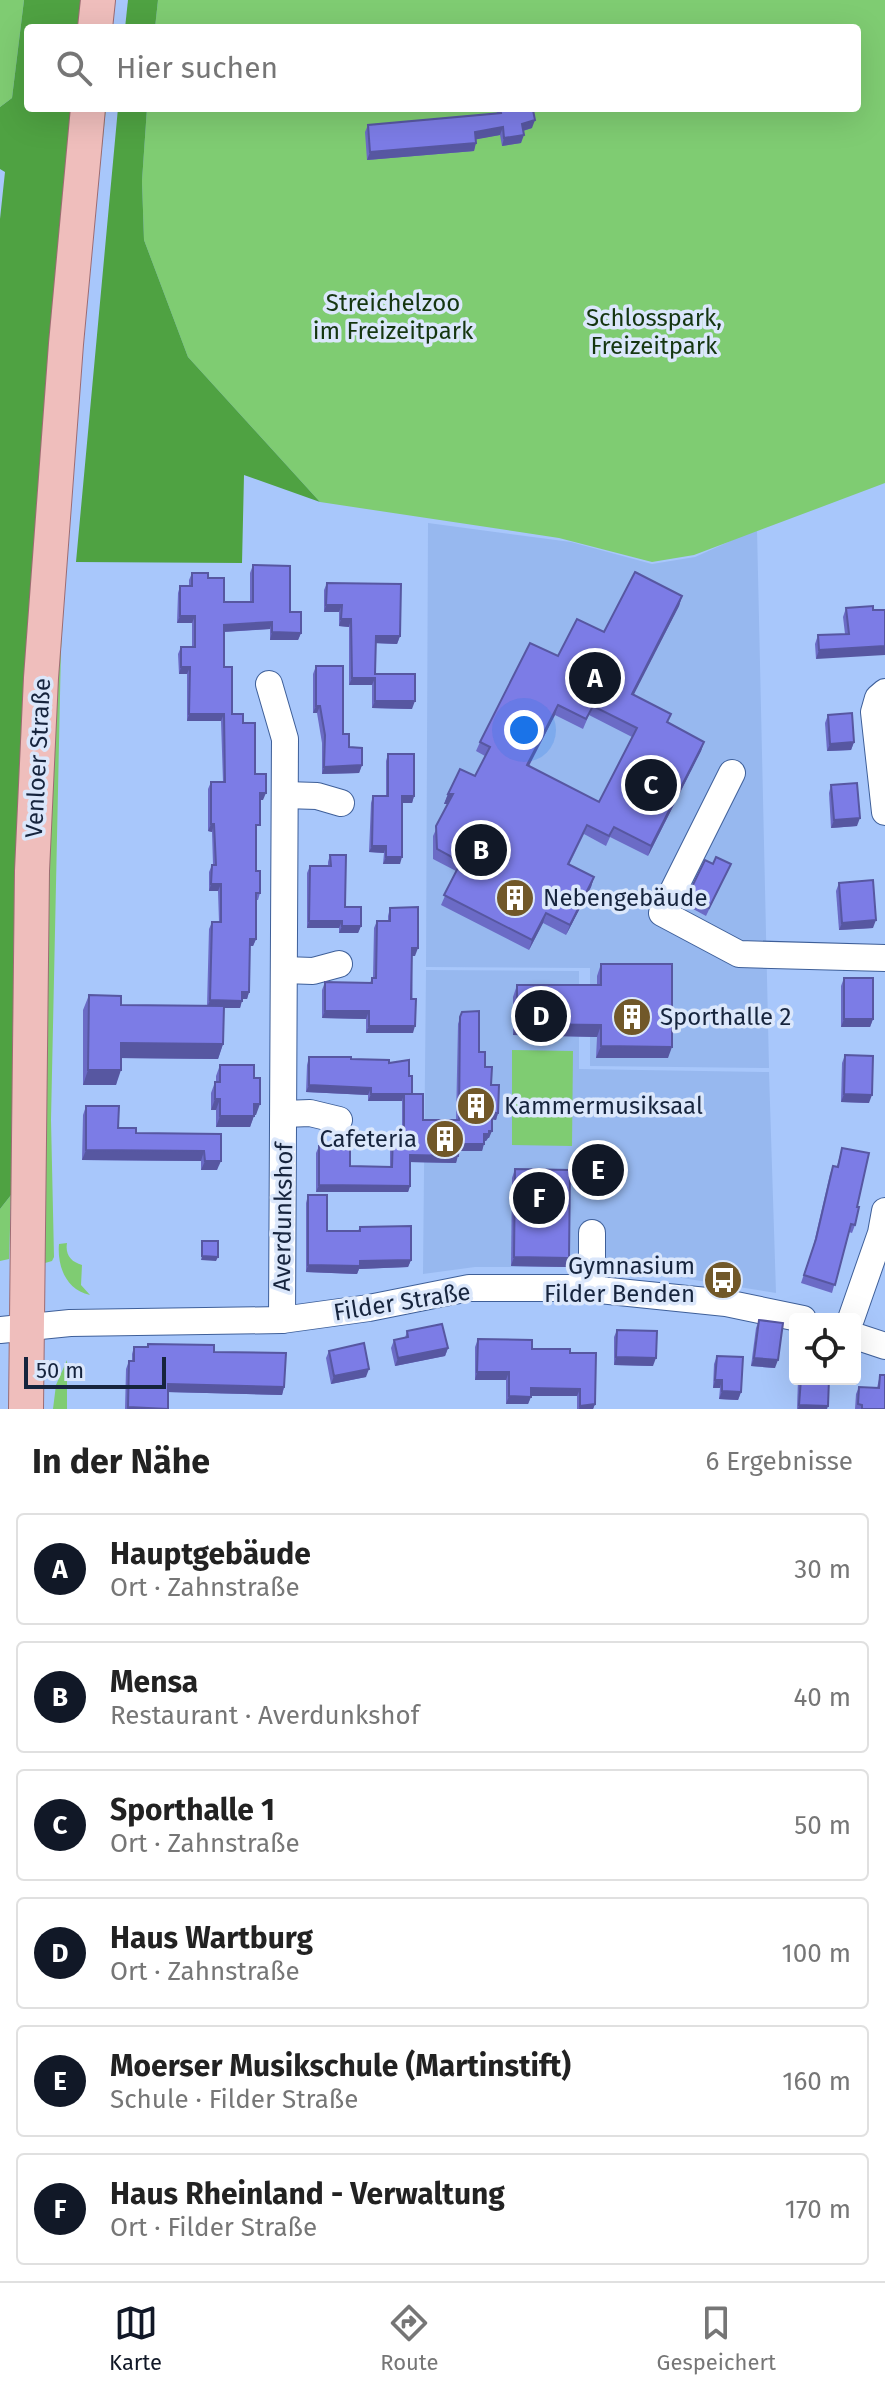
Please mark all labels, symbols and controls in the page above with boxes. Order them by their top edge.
search box [24,24,861,112]
icon: search [52,46,96,90]
text: Hier suchen [116,50,278,86]
park label: Streichelzoo im Freizeitpark [313,289,474,345]
park label: Schlosspark, Freizeitpark [586,304,722,360]
pin: A [569,648,621,708]
street label: Venloer Straße [20,677,56,839]
your location [504,710,544,750]
pin: C [625,755,677,815]
pin: B [455,820,507,880]
building icon: Nebengebäude [494,877,536,919]
place label: Nebengebäude [543,884,708,912]
pin: D [515,986,567,1046]
building icon: Sporthalle 2 [611,996,653,1038]
place label: Sporthalle 2 [660,1003,791,1031]
building icon: Kammermusiksaal [455,1085,497,1127]
place label: Kammermusiksaal [504,1092,703,1120]
building icon: Cafeteria [424,1118,466,1160]
place label: Cafeteria [319,1125,417,1153]
street label: Averdunkshof [268,1140,298,1292]
pin: E [572,1140,624,1200]
pin: F [513,1168,565,1228]
place label: Gymnasium Filder Benden [544,1252,695,1308]
bus stop icon: Gymnasium Filder Benden [702,1259,744,1301]
street label: Filder Straße [332,1277,472,1327]
map controls [789,1313,861,1385]
button: locate [789,1313,861,1385]
scale bar [24,1353,166,1389]
text: 50 m [36,1357,84,1384]
text: In der Nähe [32,1441,210,1482]
text: 6 Ergebnisse [705,1446,853,1477]
text: Hauptgebäude [110,1536,311,1572]
text: A [52,1554,68,1585]
text: 30 m [794,1554,851,1585]
text: Ort · Zahnstraße [110,1572,300,1603]
text: Mensa [110,1664,198,1700]
text: B [52,1682,68,1713]
text: 40 m [793,1682,851,1713]
text: Restaurant · Averdunkshof [110,1700,419,1731]
text: Sporthalle 1 [110,1792,275,1828]
text: C [53,1810,67,1841]
text: 50 m [794,1810,851,1841]
text: Ort · Zahnstraße [110,1828,300,1859]
text: Haus Wartburg [110,1920,313,1956]
text: D [52,1938,68,1969]
text: 100 m [782,1938,851,1969]
text: Ort · Zahnstraße [110,1956,300,1987]
text: Moerser Musikschule (Martinstift) [110,2048,571,2084]
text: E [53,2066,67,2097]
text: 160 m [782,2066,851,2097]
text: Schule · Filder Straße [110,2084,358,2115]
text: Haus Rheinland - Verwaltung [110,2176,505,2212]
text: F [54,2194,66,2225]
text: 170 m [785,2194,851,2225]
text: Ort · Filder Straße [110,2212,317,2243]
tab: Karte [109,2301,162,2376]
tab: Route [380,2301,438,2376]
tab: Gespeichert [657,2301,776,2376]

